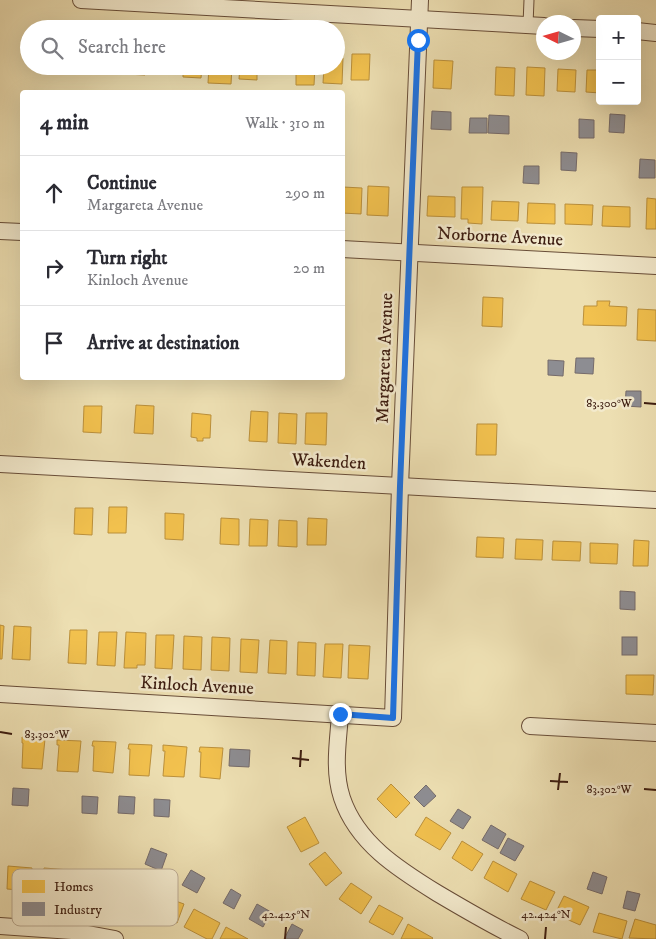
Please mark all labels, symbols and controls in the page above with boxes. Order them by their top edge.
north arrow [536,15,581,60]
map controls [596,15,641,105]
button: + [596,15,641,60]
search box [20,20,345,75]
route start [407,29,430,52]
icon: search [38,34,66,62]
text: Search here [78,36,166,59]
button: − [596,60,641,105]
text: 4 min [40,110,89,136]
text: Walk · 310 m [245,113,325,133]
text: Continue [87,172,157,195]
icon: ahead [40,179,68,207]
text: 290 m [285,183,325,203]
text: Margareta Avenue [87,195,203,215]
street label: Norborne Avenue [436,223,564,251]
text: Turn right [87,247,167,270]
icon: right [40,254,68,282]
text: 20 m [293,258,325,278]
text: Kinloch Avenue [87,270,188,290]
street label: Margareta Avenue [372,292,398,424]
icon: arrive [40,329,68,357]
text: Arrive at destination [87,332,239,355]
text: 83.300°W [586,396,633,411]
street label: Wakenden [290,449,367,475]
street label: Kinloch Avenue [140,672,254,700]
route end [329,703,352,726]
text: 83.302°W [25,727,70,742]
text: 83.302°W [587,782,632,797]
legend [12,869,178,926]
text: Homes [54,878,94,896]
text: Industry [54,901,102,919]
text: 42.425°N [262,907,310,922]
text: 42.424°N [521,907,571,922]

